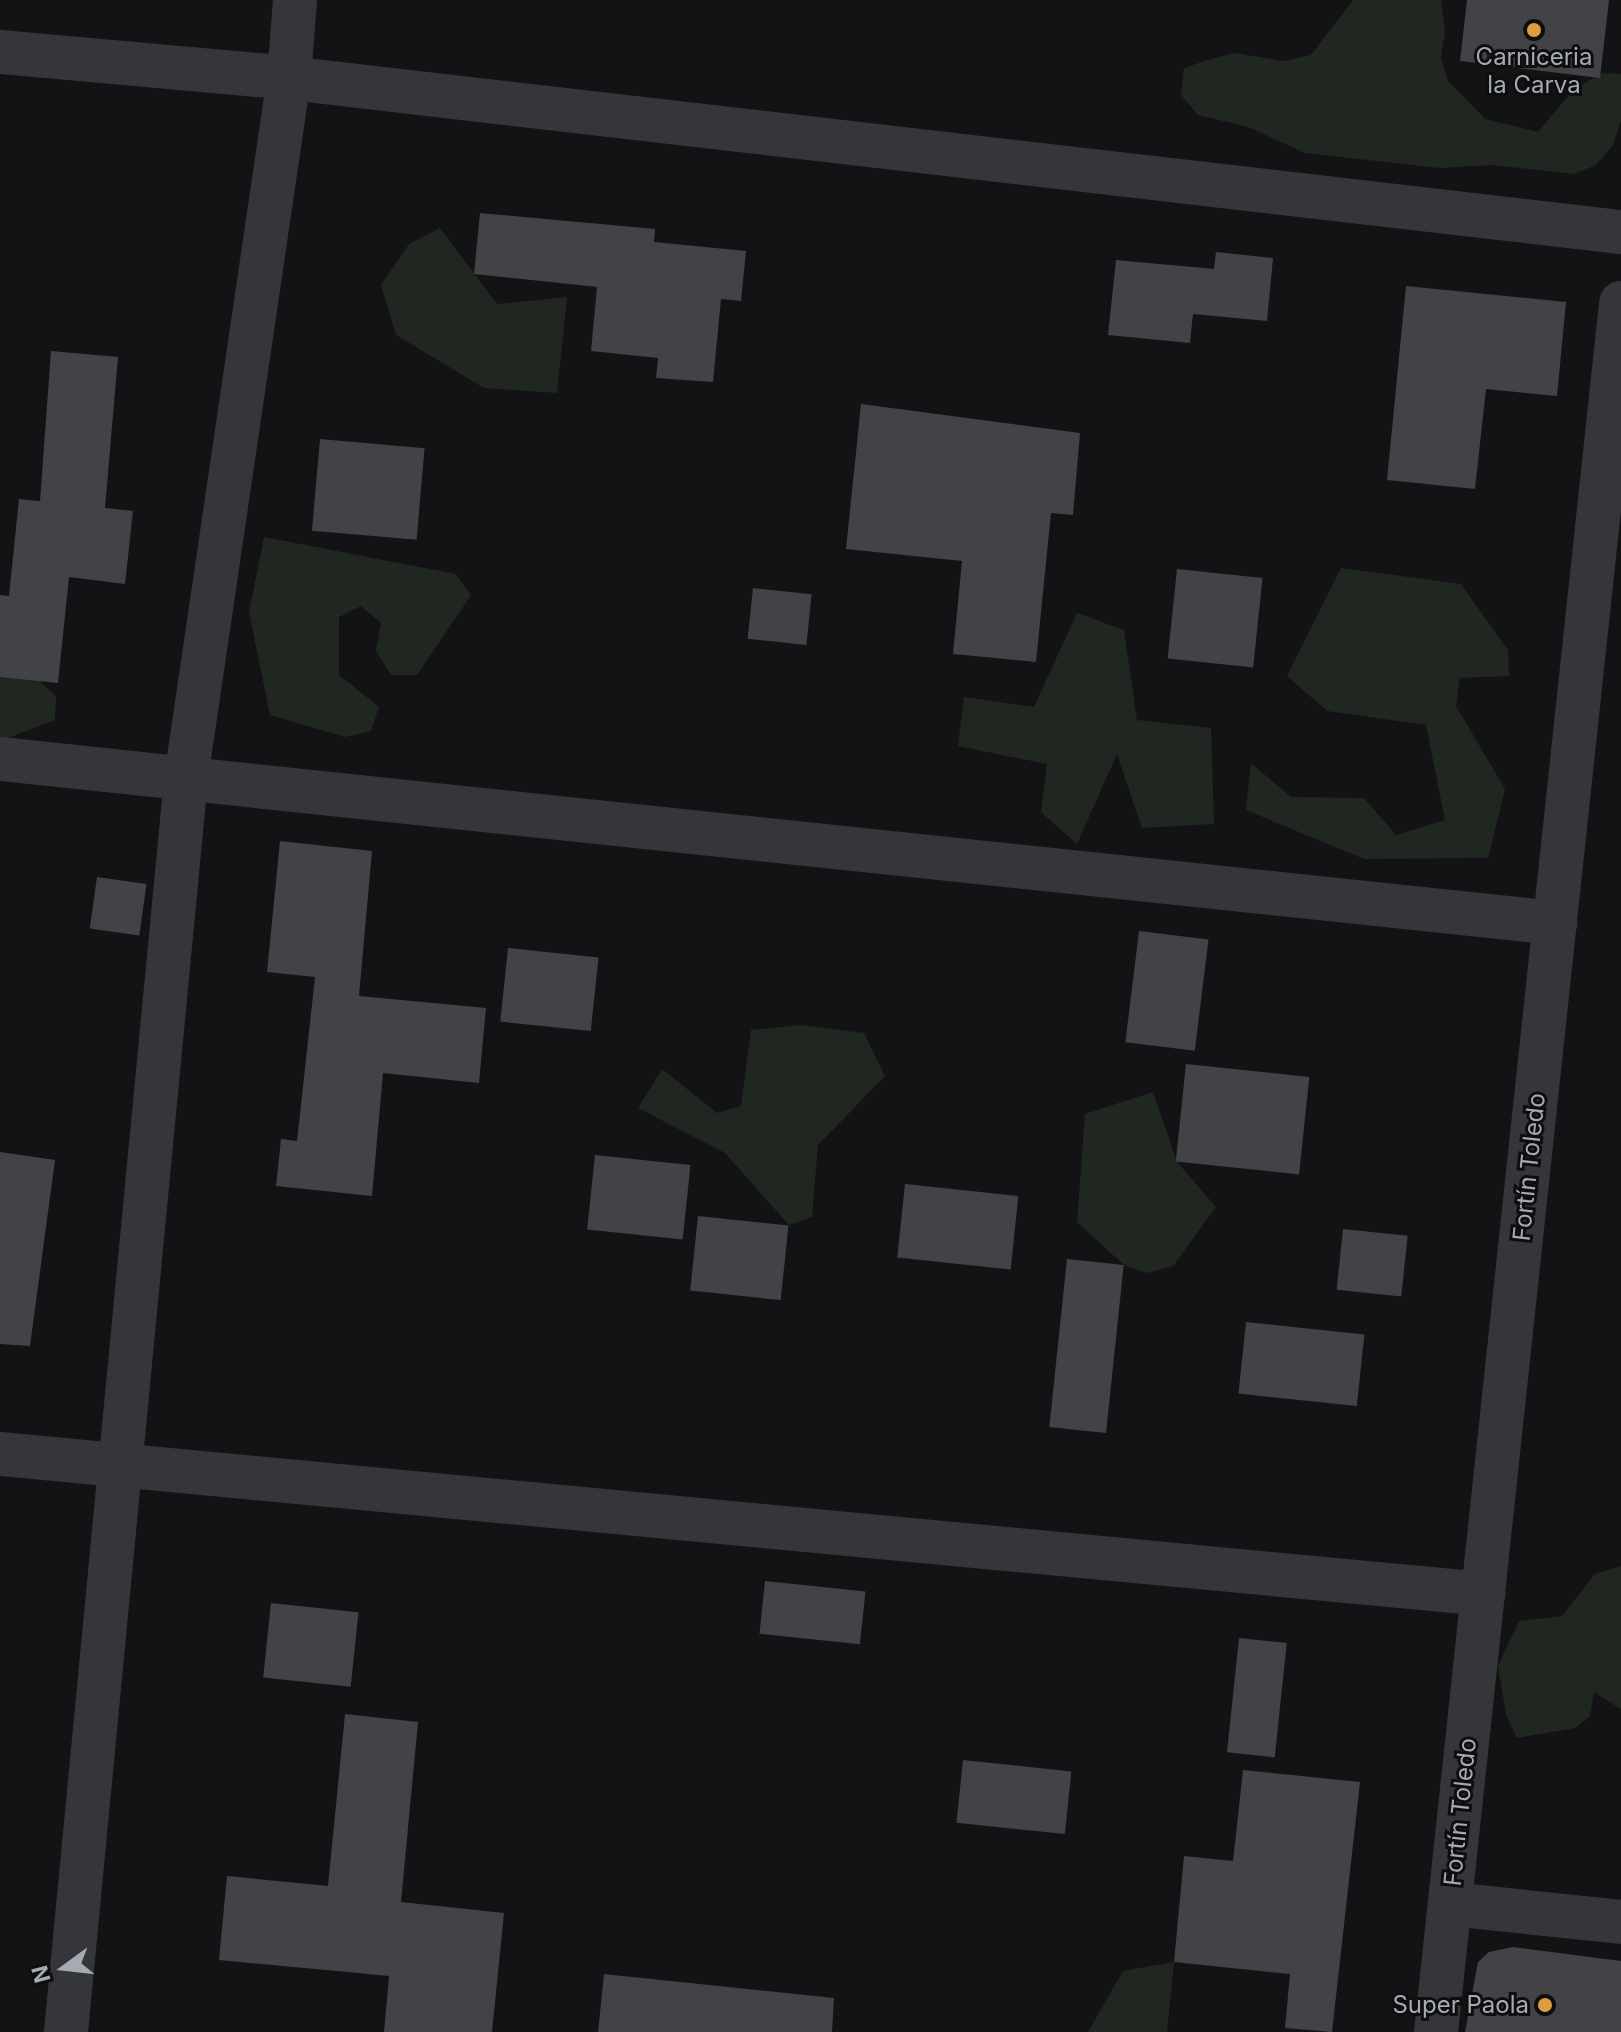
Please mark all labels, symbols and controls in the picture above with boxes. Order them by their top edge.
marker: Carniceria la Carva [1525,21,1543,39]
place label: Carniceria la Carva [1476,43,1592,99]
street label: Fortín Toledo [1507,1092,1551,1242]
street label: Fortín Toledo [1438,1737,1482,1887]
north arrow [24,1928,104,2008]
text: N [26,1963,56,1986]
place label: Super Paola [1392,1991,1529,2019]
marker: Super Paola [1536,1996,1554,2014]

